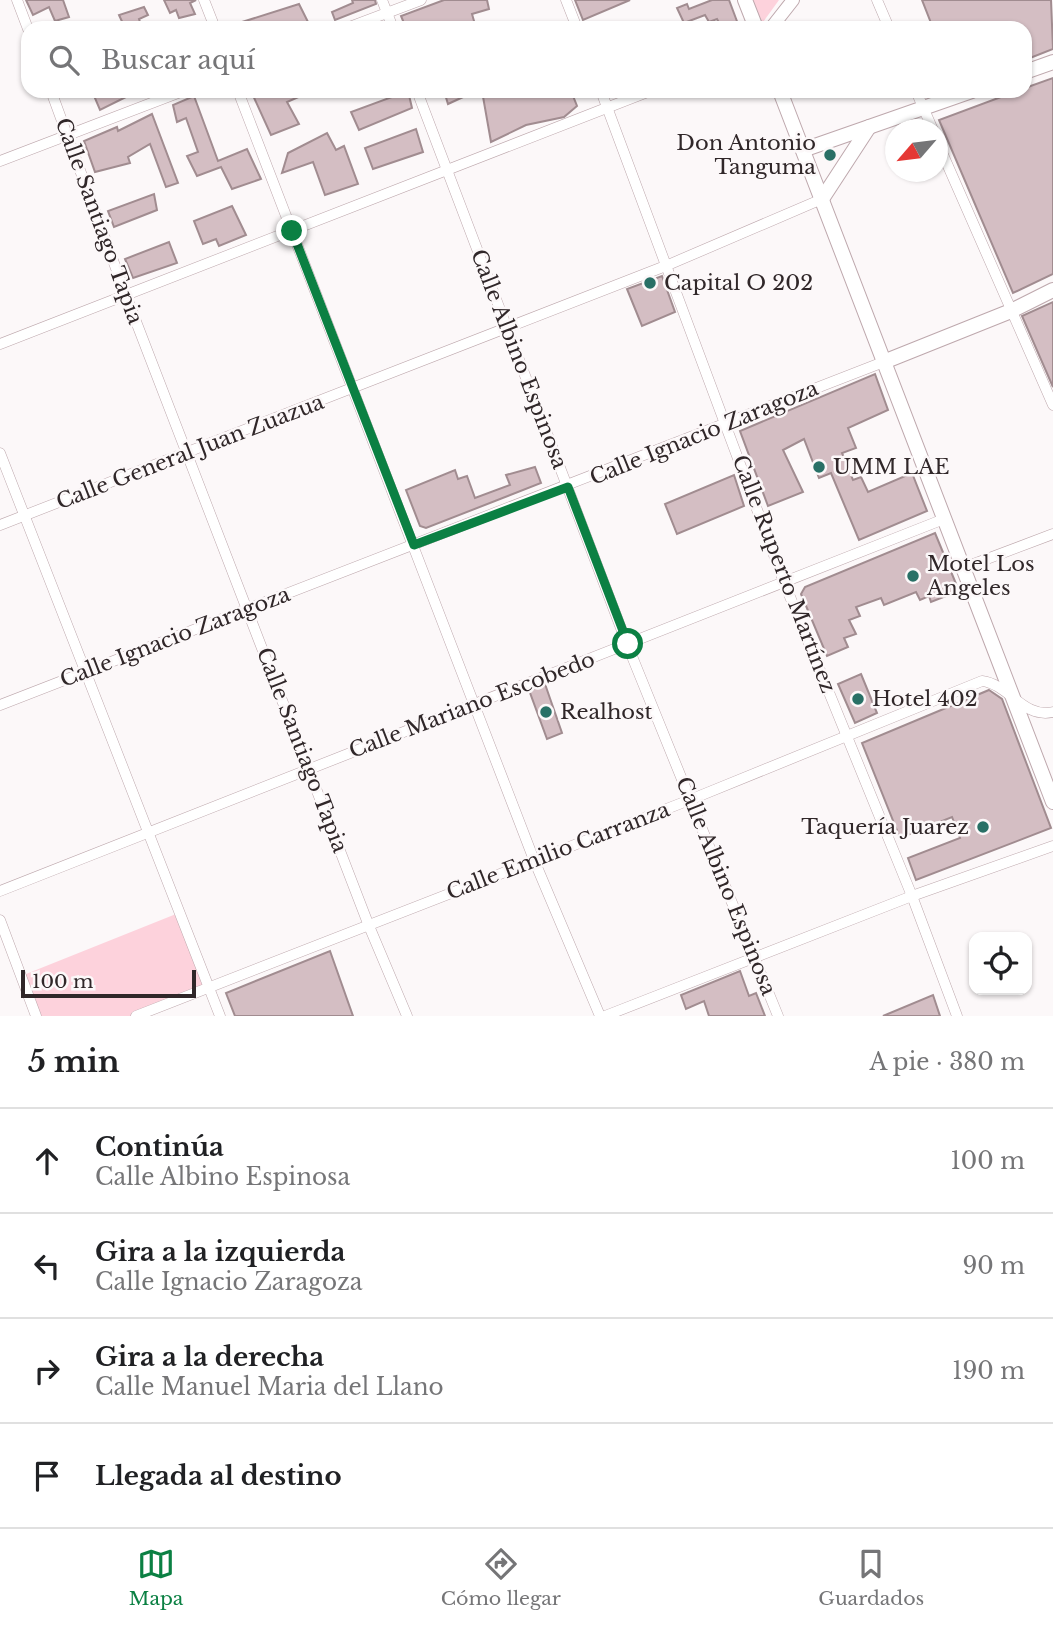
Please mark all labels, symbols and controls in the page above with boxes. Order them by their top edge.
search box [21,21,1032,98]
icon: search [45,41,83,79]
text: Buscar aquí [101,44,255,76]
street label: Calle Santiago Tapia [50,114,149,328]
north arrow [885,119,948,182]
place label: Don Antonio Tanguma [676,130,816,180]
marker: Don Antonio Tanguma [822,147,838,163]
route end [276,215,307,246]
street label: Calle Albino Espinosa [465,246,573,473]
place label: Capital O 202 [664,270,813,296]
marker: Capital O 202 [642,275,658,291]
street label: Calle Ignacio Zaragoza [586,375,822,491]
street label: Calle General Juan Zuazua [52,389,328,515]
street label: Calle Ruperto Martínez [727,451,841,697]
place label: UMM LAE [833,454,950,480]
marker: UMM LAE [811,459,827,475]
place label: Motel Los Angeles [926,551,1034,601]
marker: Motel Los Angeles [905,568,921,584]
street label: Calle Ignacio Zaragoza [56,581,294,693]
route start [612,628,643,659]
street label: Calle Santiago Tapia [251,644,353,857]
street label: Calle Mariano Escobedo [345,646,599,764]
place label: Hotel 402 [872,686,978,712]
marker: Hotel 402 [850,691,866,707]
place label: Realhost [560,699,653,725]
marker: Realhost [538,704,554,720]
street label: Calle Albino Espinosa [670,773,782,999]
street label: Calle Emilio Carranza [443,796,674,906]
place label: Taquería Juarez [801,814,969,840]
marker: Taquería Juarez [975,819,991,835]
map controls [969,932,1032,995]
button: locate [969,932,1032,995]
scale bar [21,967,196,999]
text: 100 m [32,970,93,993]
text: 5 min [28,1043,120,1080]
text: A pie · 380 m [869,1048,1025,1076]
text: Continúa [95,1131,224,1163]
icon: ahead [28,1142,66,1180]
text: 100 m [951,1147,1025,1175]
text: Calle Albino Espinosa [95,1163,350,1191]
text: Gira a la izquierda [95,1236,345,1268]
icon: left [28,1247,66,1285]
text: 90 m [963,1252,1025,1280]
text: Calle Ignacio Zaragoza [95,1268,362,1296]
text: Gira a la derecha [95,1341,324,1373]
icon: right [28,1352,66,1390]
text: 190 m [952,1357,1025,1385]
text: Calle Manuel Maria del Llano [95,1373,444,1401]
icon: arrive [28,1457,66,1495]
text: Llegada al destino [95,1460,342,1492]
tab: Mapa [129,1545,183,1610]
tab: Cómo llegar [441,1545,561,1610]
tab: Guardados [818,1545,924,1610]

